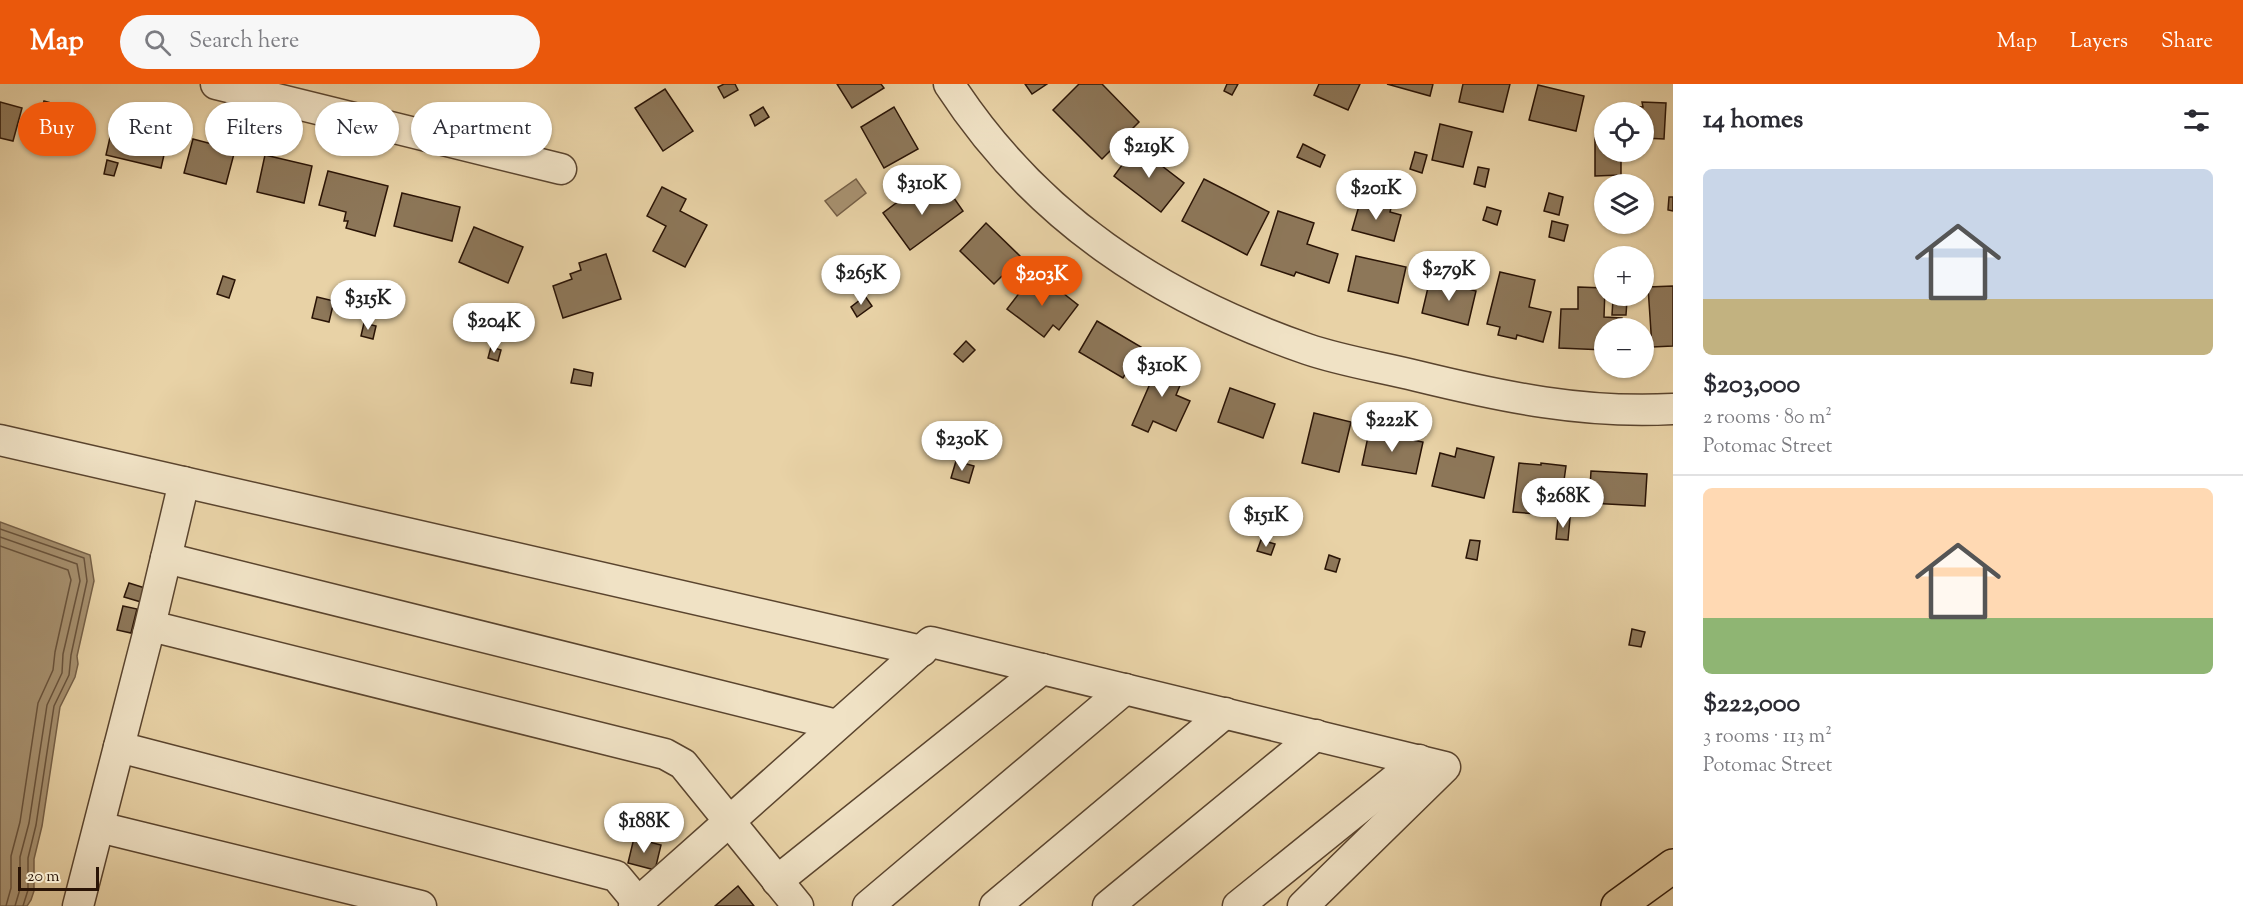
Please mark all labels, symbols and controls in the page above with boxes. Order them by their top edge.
search box [120,15,540,69]
text: Map [30,22,84,62]
icon: search [141,26,174,59]
text: Search here [189,26,299,58]
text: Map [1997,27,2037,57]
text: Layers [2070,27,2128,57]
text: Share [2161,27,2213,57]
chip: Buy [18,102,96,156]
chip: Rent [108,102,193,156]
chip: Filters [205,102,303,156]
chip: New [315,102,399,156]
chip: Apartment [411,102,552,156]
map controls [1594,102,1654,378]
button: locate [1594,102,1654,162]
text: 14 homes [1703,102,1803,139]
icon: filters [2180,104,2213,137]
pin: $219K [1107,128,1191,179]
text: $219K [1124,133,1174,162]
pin: $310K [880,165,964,216]
text: $310K [897,170,947,199]
pin: $201K [1334,170,1418,221]
button: layers [1594,174,1654,234]
text: $201K [1350,175,1402,204]
icon: home [1904,208,2012,316]
button: + [1594,246,1654,306]
pin: $279K [1407,251,1491,302]
pin: $265K [819,255,903,306]
pin: $203K [1000,256,1084,307]
text: $279K [1422,256,1476,285]
text: $265K [835,260,887,289]
text: $203K [1015,261,1069,290]
pin: $315K [326,280,410,331]
text: $315K [345,285,391,314]
pin: $204K [452,303,536,354]
text: $204K [467,308,521,337]
button: − [1594,318,1654,378]
pin: $310K [1120,347,1204,398]
text: $310K [1137,352,1187,381]
text: $203,000 [1703,367,1800,404]
pin: $222K [1350,402,1434,453]
text: 2 rooms · 80 m² [1703,404,1832,433]
text: $222K [1365,407,1419,436]
pin: $230K [920,421,1004,472]
text: $230K [936,426,988,455]
text: Potomac Street [1703,433,1832,462]
pin: $268K [1521,478,1605,529]
text: $268K [1536,483,1590,512]
pin: $151K [1224,497,1308,548]
text: $151K [1243,502,1289,531]
icon: home [1904,527,2012,635]
text: $222,000 [1703,686,1800,723]
text: 3 rooms · 113 m² [1703,723,1832,752]
text: Potomac Street [1703,752,1832,781]
pin: $188K [602,803,686,854]
text: $188K [618,808,670,837]
scale bar [18,864,99,892]
text: 20 m [27,866,60,889]

